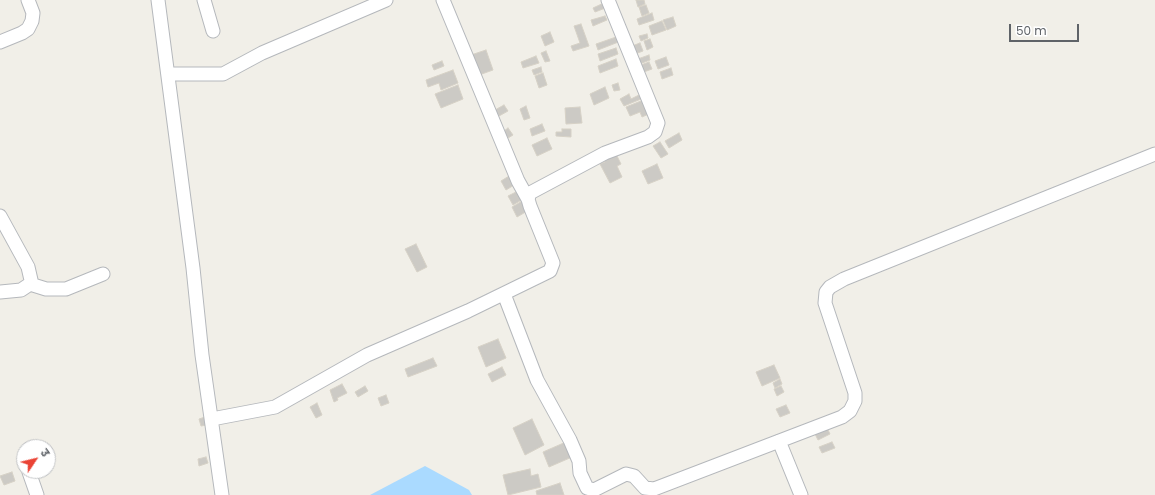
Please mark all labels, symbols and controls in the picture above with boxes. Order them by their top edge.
scale bar [1011,16,1081,42]
text: 50 m [1016,22,1047,39]
north arrow [16,439,56,479]
text: उ [37,446,53,460]

